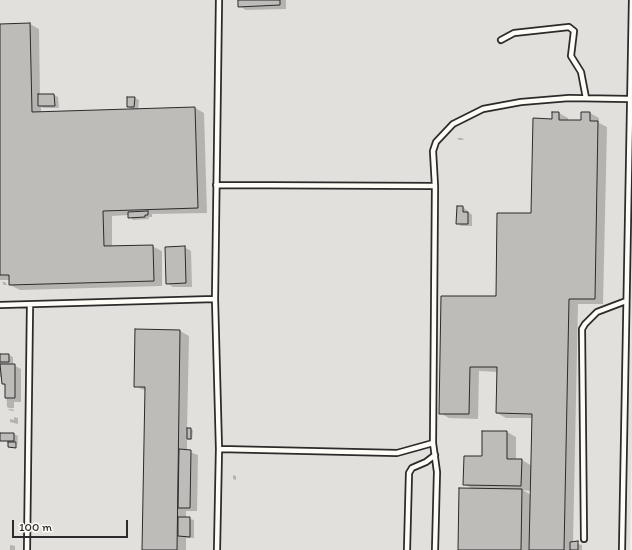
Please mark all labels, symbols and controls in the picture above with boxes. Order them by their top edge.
scale bar [14,512,130,538]
text: 100 m [19,520,52,534]

